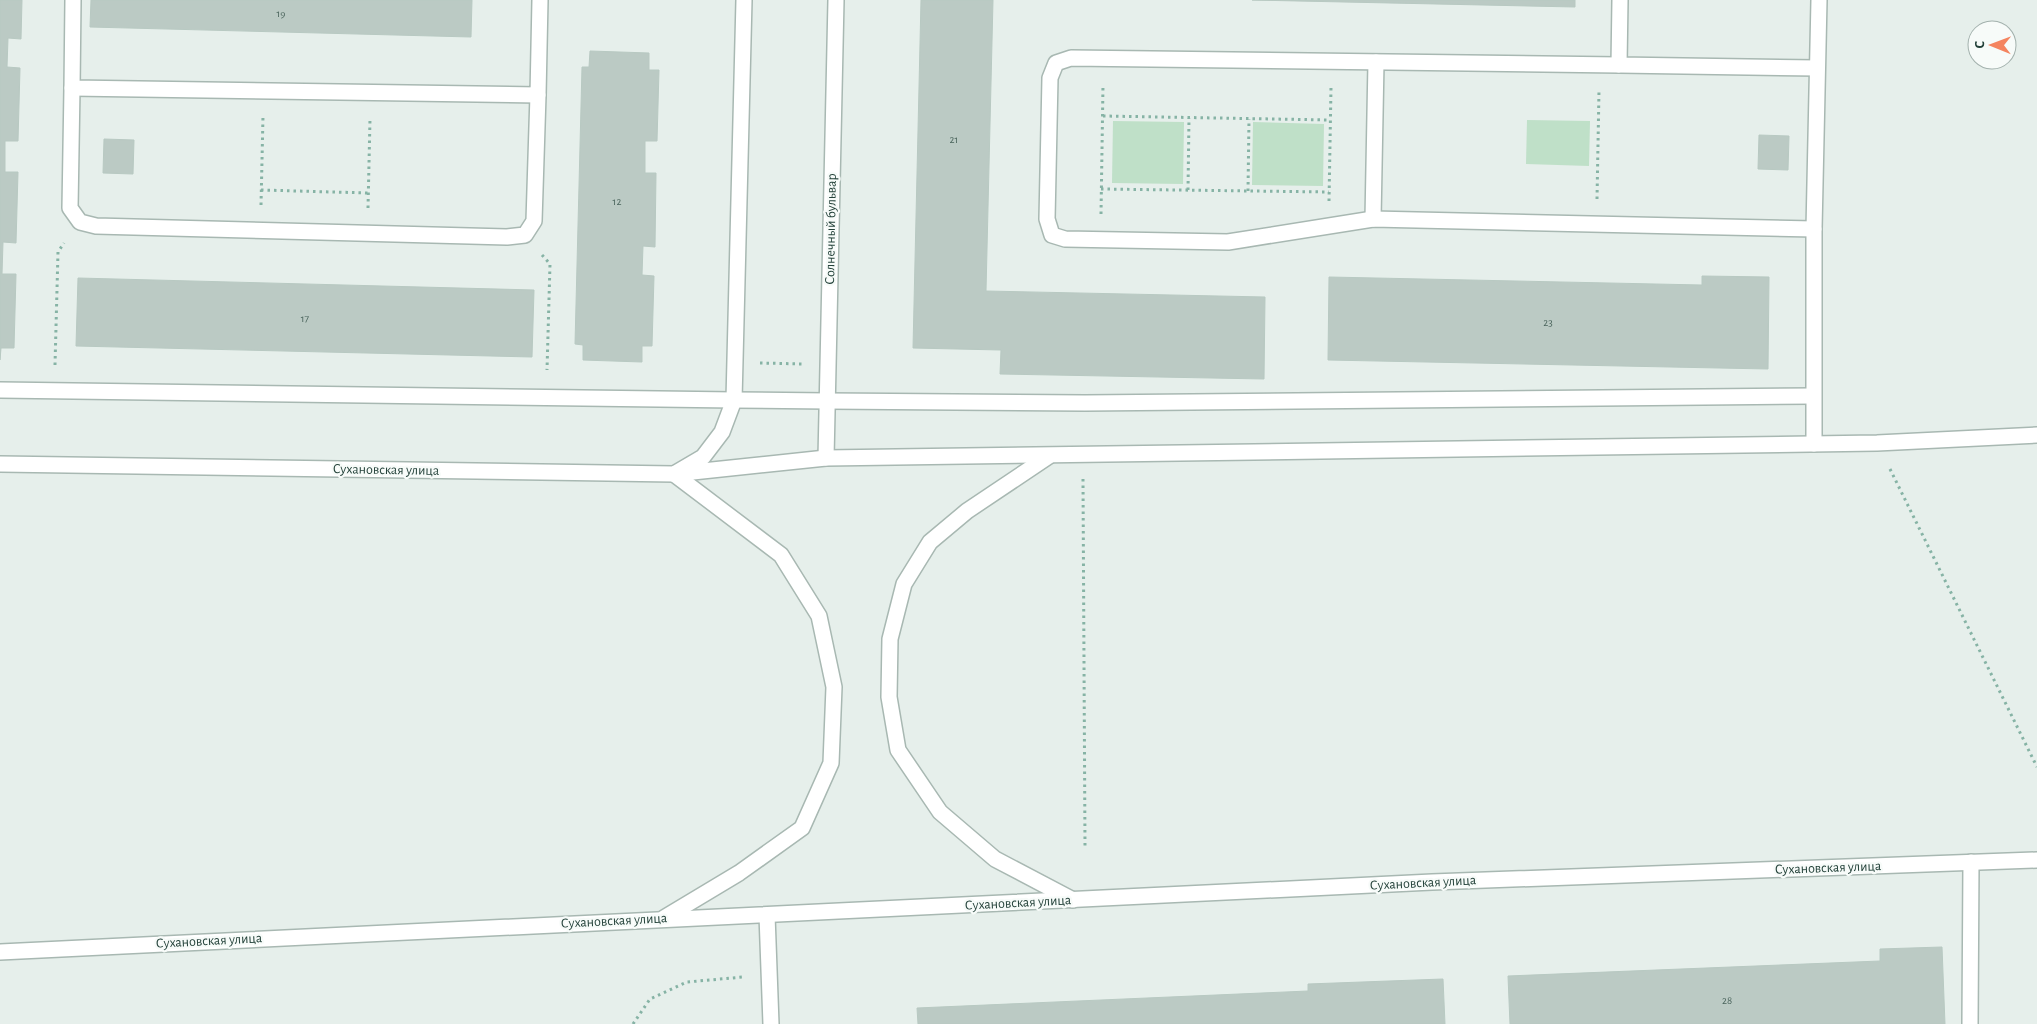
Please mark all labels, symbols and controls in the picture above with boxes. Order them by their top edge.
house number: 19 [277,8,285,19]
north arrow [1967,20,2017,70]
text: С [1973,41,1987,49]
house number: 21 [950,134,958,145]
street label: Солнечный бульвар [823,173,839,285]
house number: 12 [613,196,621,207]
house number: 17 [301,313,310,324]
house number: 23 [1543,317,1553,328]
street label: Сухановская улица [333,462,440,478]
street label: Сухановская улица [1774,859,1882,877]
street label: Сухановская улица [1369,873,1477,893]
street label: Сухановская улица [964,893,1072,913]
street label: Сухановская улица [560,911,668,931]
street label: Сухановская улица [155,931,263,951]
house number: 28 [1722,995,1732,1006]

